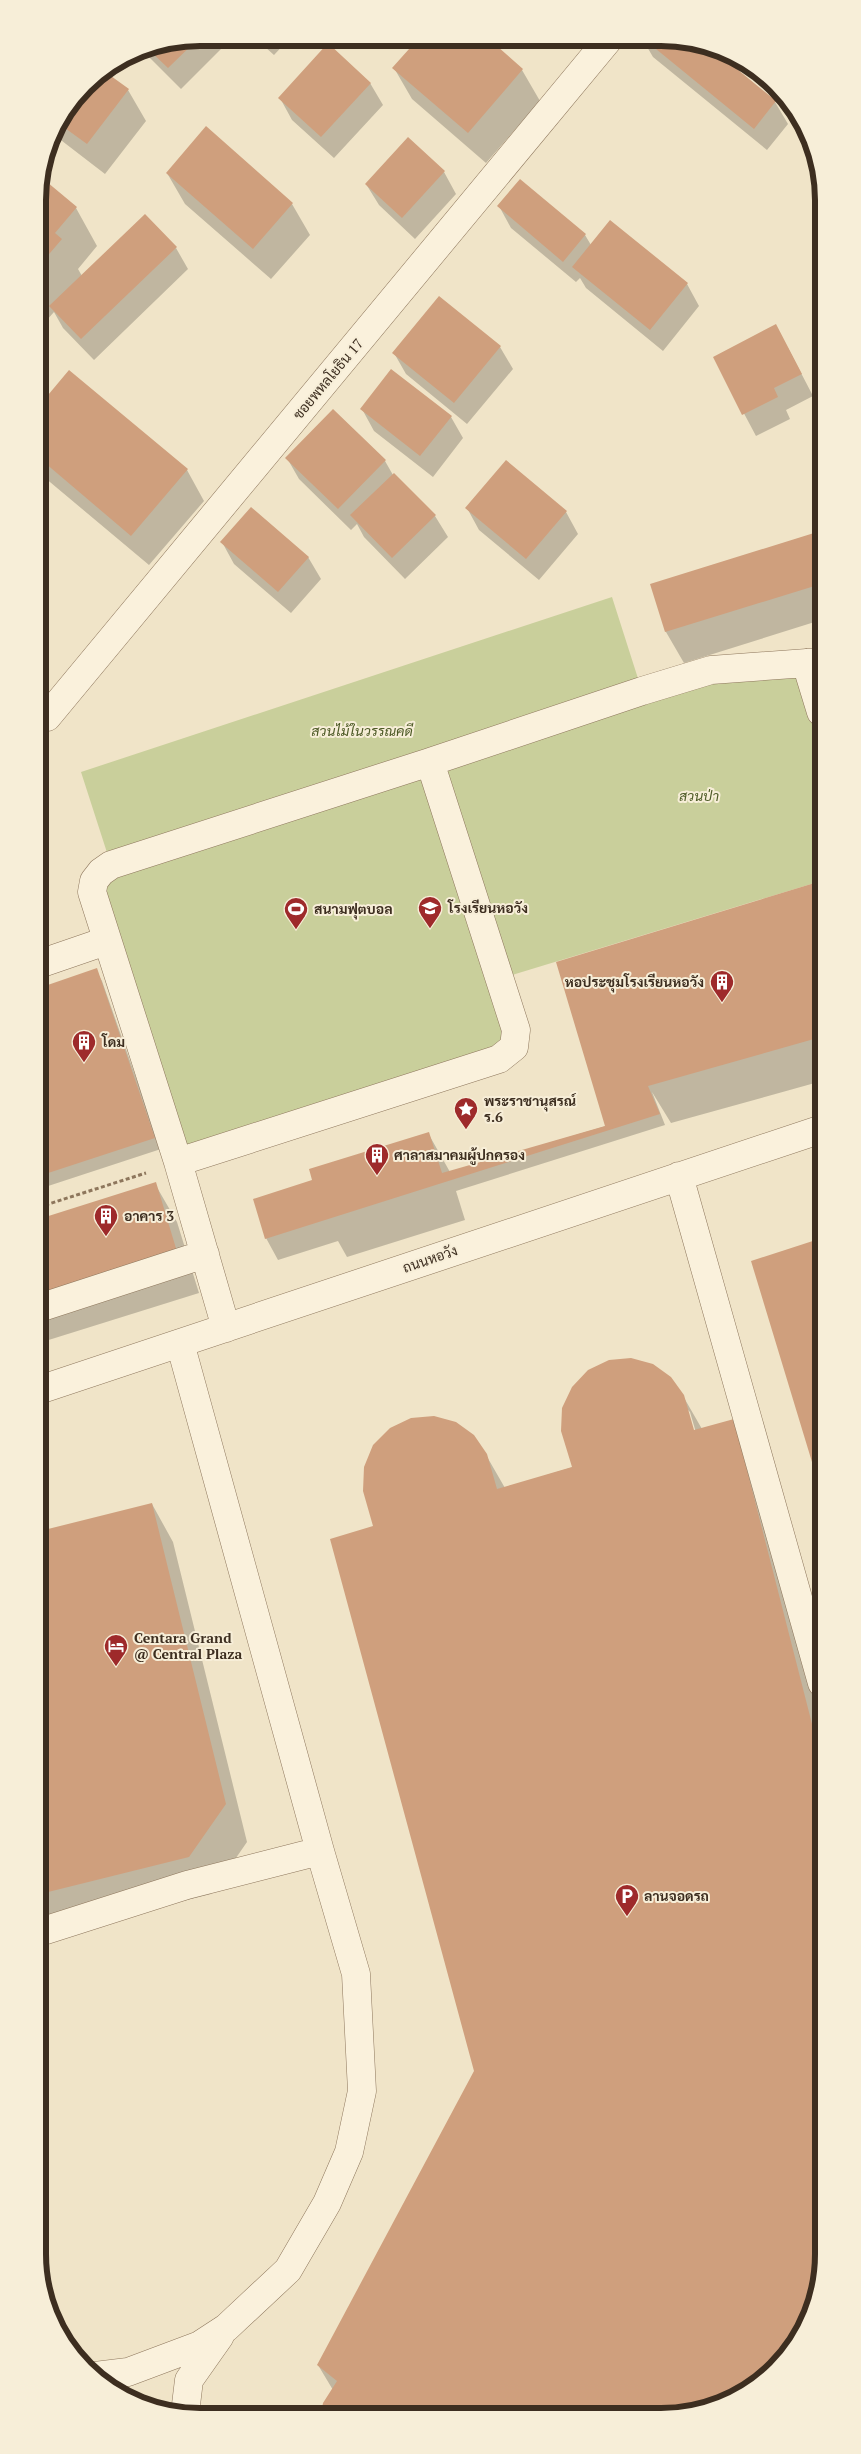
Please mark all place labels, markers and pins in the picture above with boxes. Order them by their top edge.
school or university icon: โรงเรียนหอวัง [417,895,443,929]
sports icon: สนามฟุตบอล [283,896,309,930]
place label: โรงเรียนหอวัง [447,898,528,917]
place label: สนามฟุตบอล [314,899,393,920]
building icon: หอประชุมโรงเรียนหอวัง [709,969,735,1003]
place label: หอประชุมโรงเรียนหอวัง [565,972,704,993]
building icon: โดม [71,1029,97,1063]
place label: โดม [101,1032,125,1051]
place label: พระราชานุสรณ์ ร.6 [484,1091,577,1126]
place icon: พระราชานุสรณ์ ร.6 [453,1096,479,1130]
building icon: ศาลาสมาคมผู้ปกครอง [364,1142,390,1176]
place label: ศาลาสมาคมผู้ปกครอง [394,1145,525,1166]
building icon: อาคาร 3 [93,1203,119,1237]
place label: อาคาร 3 [124,1206,174,1225]
place label: Centara Grand @ Central Plaza [134,1628,243,1663]
hotel icon: Centara Grand @ Central Plaza [103,1633,129,1667]
parking icon: ลานจอดรถ [614,1883,640,1917]
place label: ลานจอดรถ [644,1886,709,1905]

